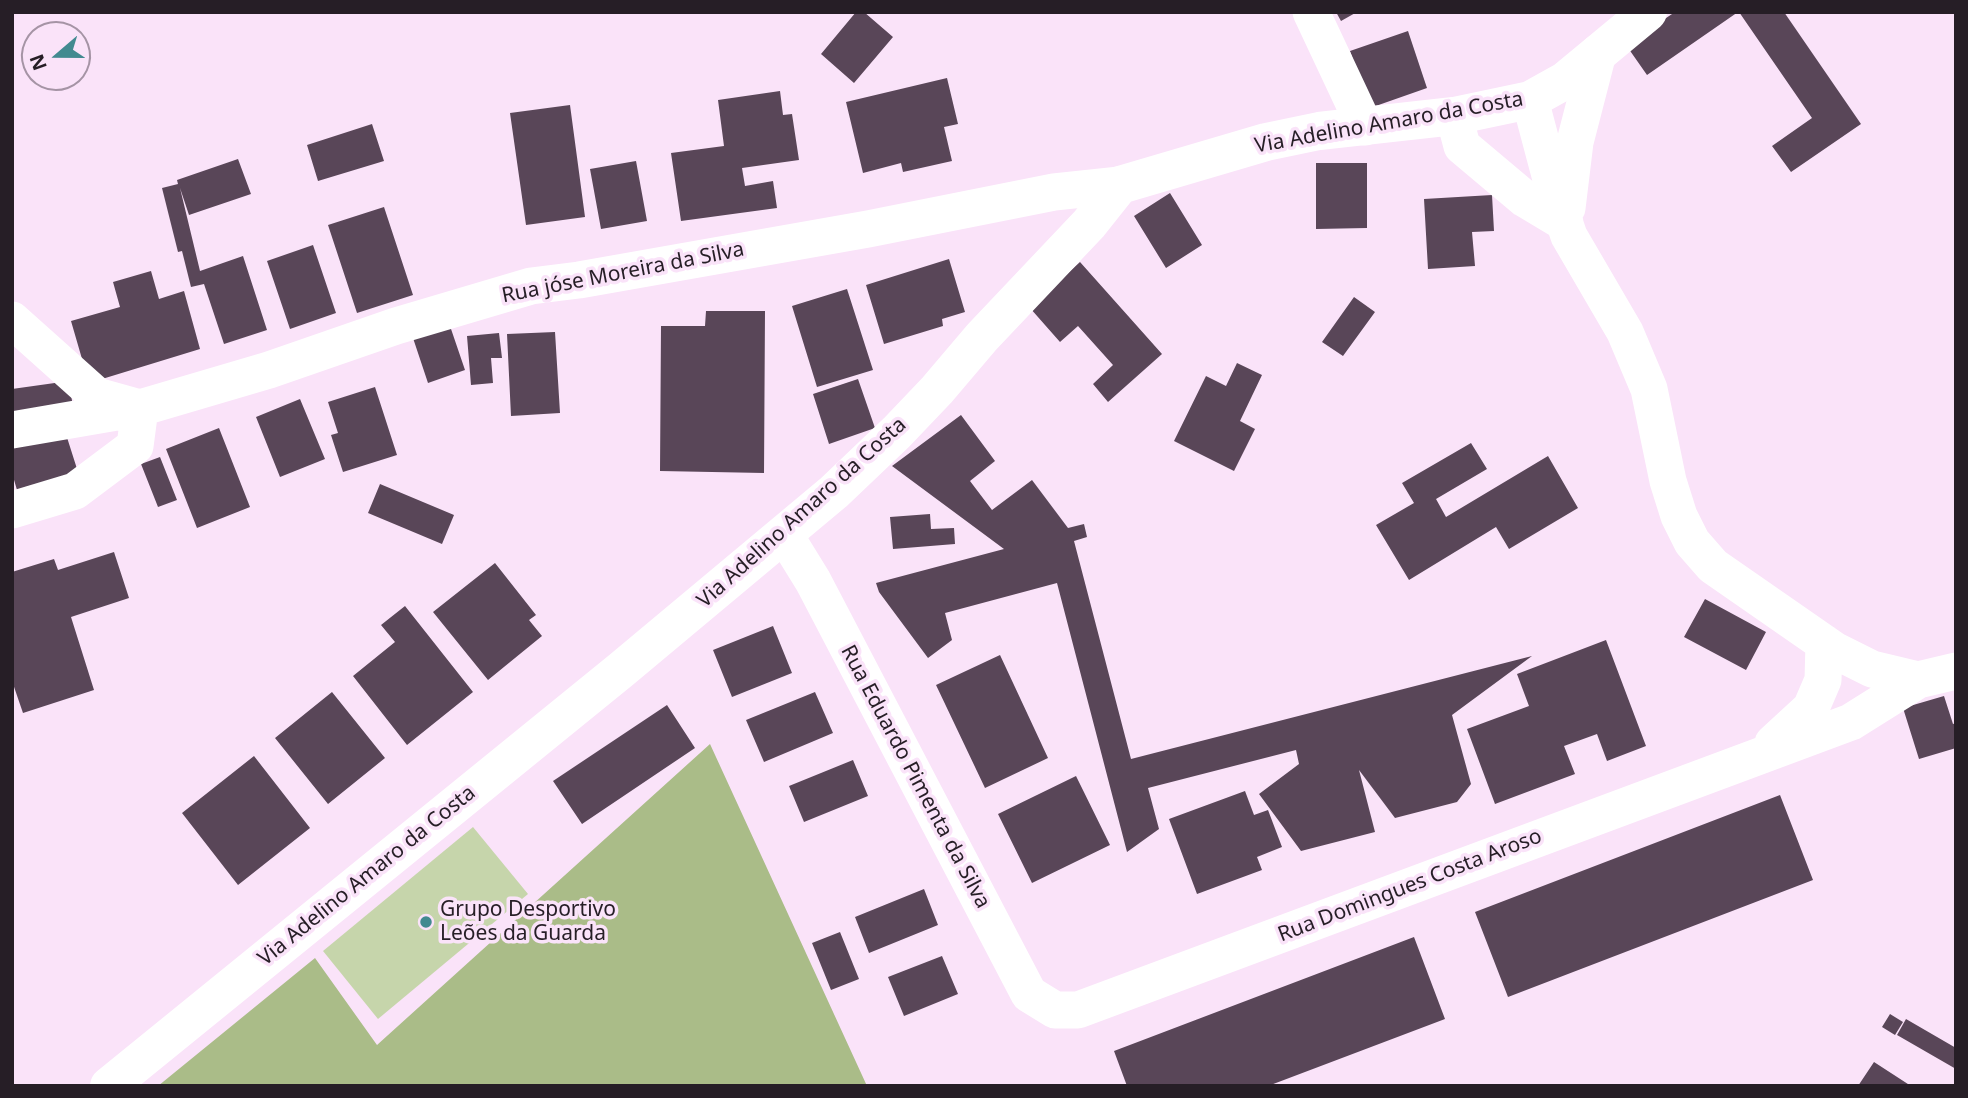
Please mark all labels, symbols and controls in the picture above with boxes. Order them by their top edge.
north arrow [21,21,91,91]
text: N [23,51,53,74]
street label: Via Adelino Amaro da Costa [1253,87,1525,159]
street label: Rua jóse Moreira da Silva [500,237,746,309]
street label: Via Adelino Amaro da Costa [692,413,912,613]
street label: Rua Eduardo Pimenta da Silva [835,641,995,913]
street label: Via Adelino Amaro da Costa [253,781,481,971]
street label: Rua Domingues Costa Aroso [1275,824,1545,948]
place label: Grupo Desportivo Leões da Guarda [440,897,616,947]
marker: Grupo Desportivo Leões da Guarda [418,914,434,930]

